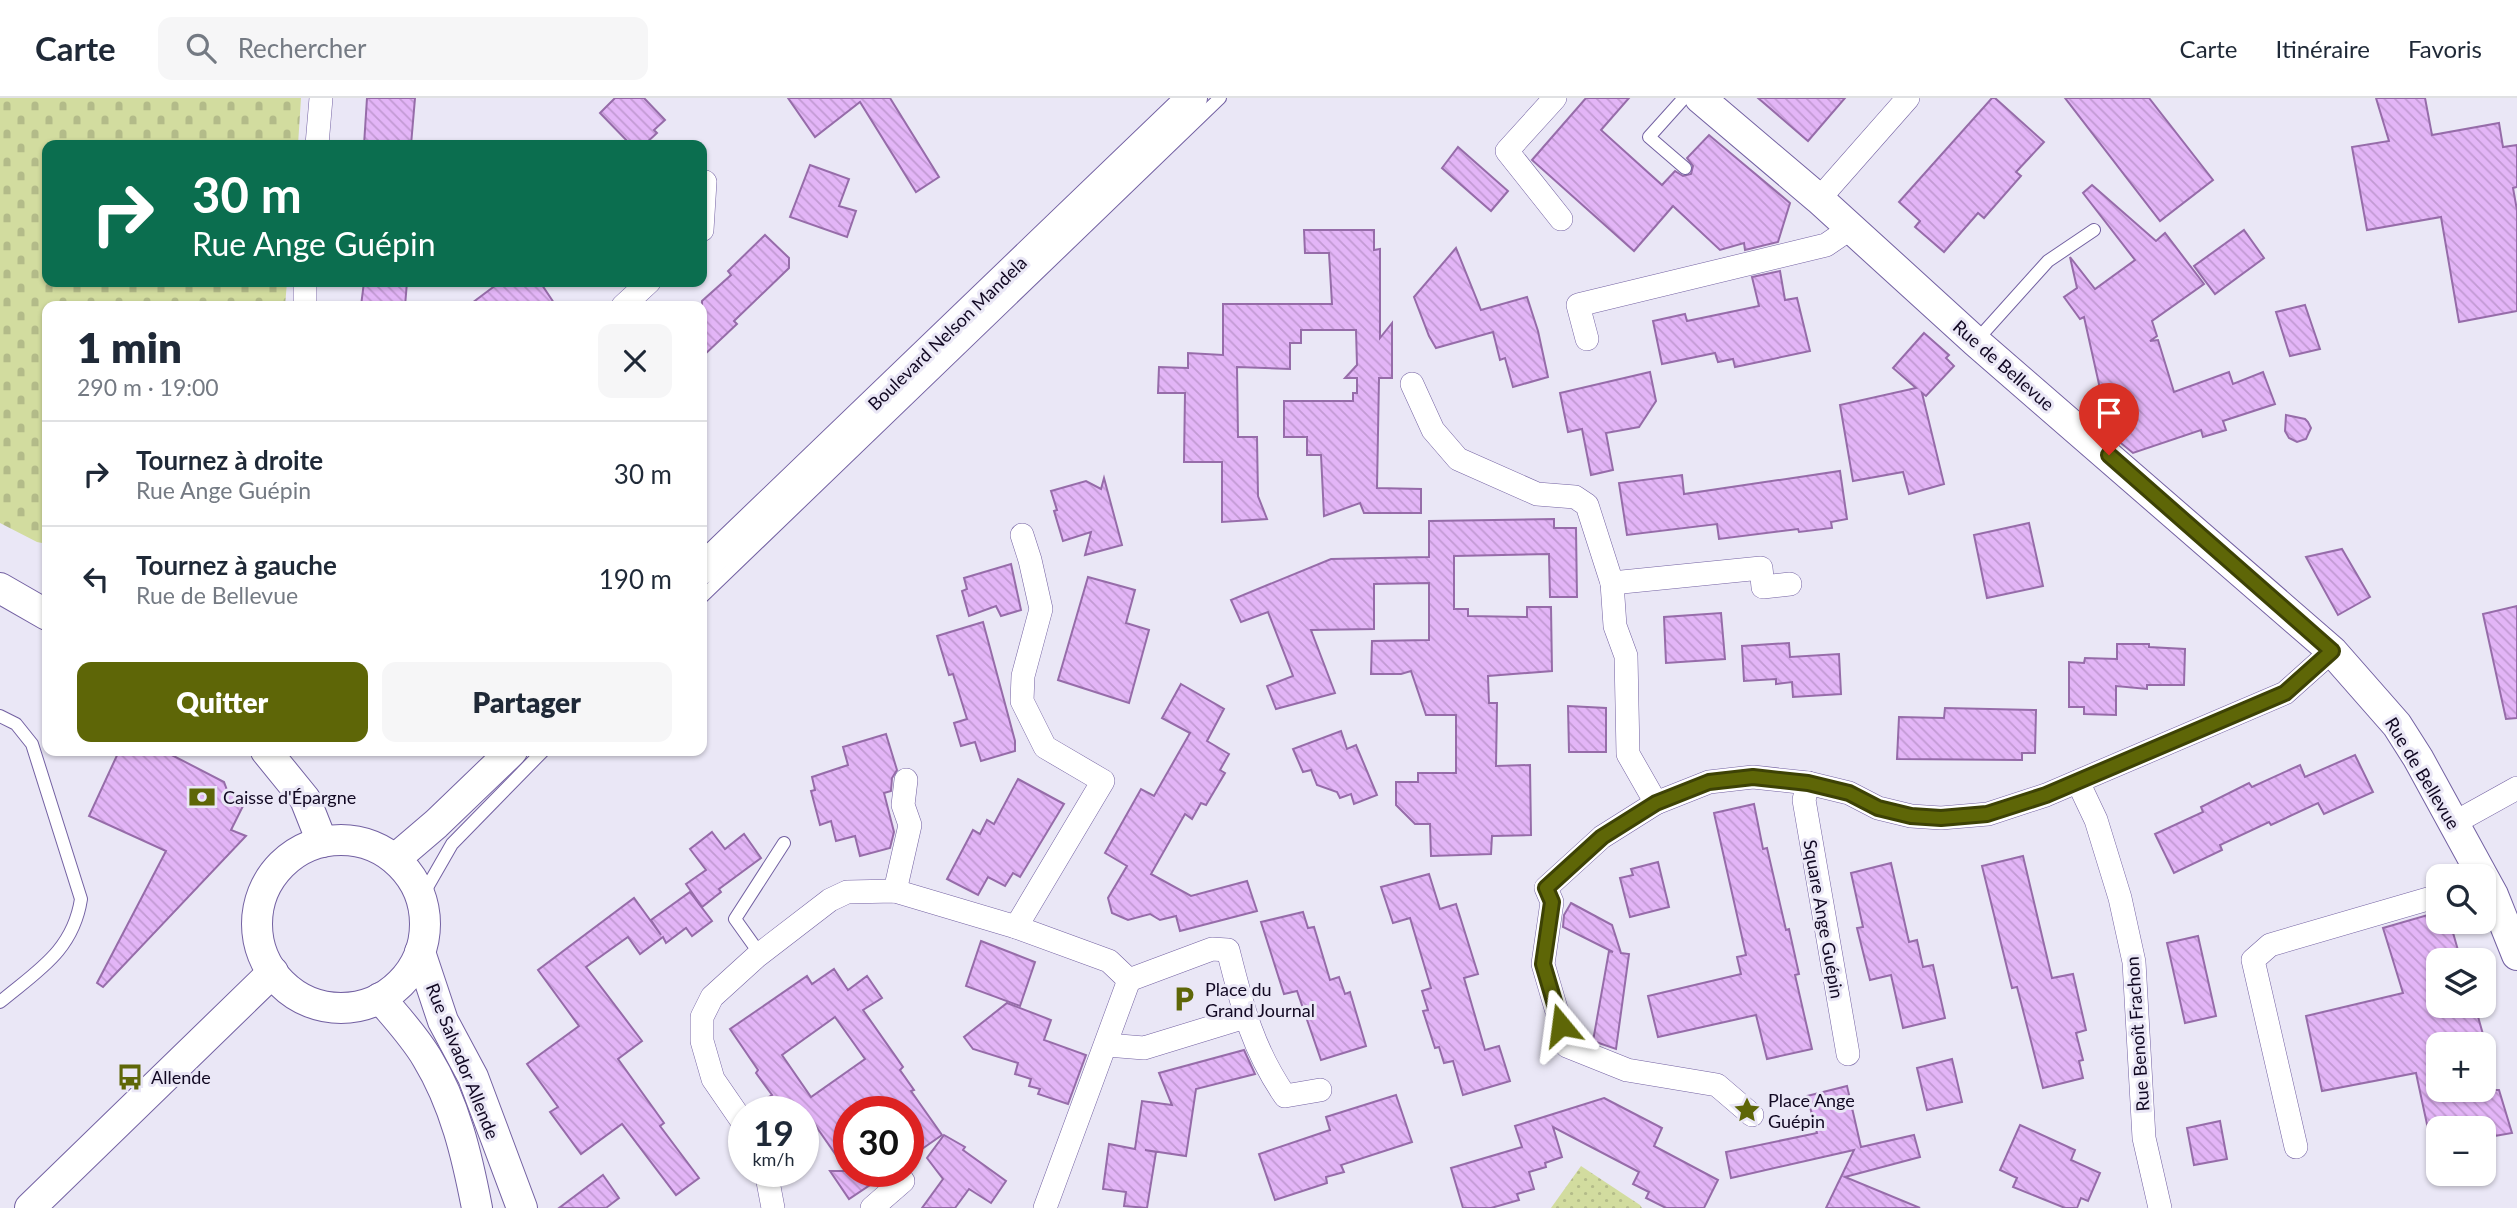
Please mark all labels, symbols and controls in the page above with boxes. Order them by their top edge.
search box [158,17,648,80]
text: Carte [35,28,116,68]
icon: search [182,29,220,67]
text: Rechercher [238,32,367,64]
text: Carte [2180,34,2238,63]
text: Itinéraire [2276,34,2370,63]
text: Favoris [2408,34,2482,63]
text: 30 m [192,165,302,223]
icon: right [77,168,168,259]
text: Rue Ange Guépin [192,224,436,263]
street label: Boulevard Nelson Mandela [863,251,1031,415]
street label: Rue de Bellevue [1949,315,2059,415]
text: 1 min [77,322,182,372]
button: close [598,324,672,398]
text: 290 m · 19:00 [77,373,219,401]
pin [2079,383,2139,455]
icon: arrive [2090,394,2128,432]
text: Tournez à droite [136,444,323,476]
icon: right [77,455,115,493]
text: 30 m [614,458,672,490]
text: Rue Ange Guépin [136,476,311,504]
text: Tournez à gauche [136,549,337,581]
icon: left [77,560,115,598]
text: 190 m [599,563,672,595]
text: Rue de Bellevue [136,581,298,609]
button: Quitter [77,662,368,742]
button: Partager [382,662,672,742]
street label: Rue de Bellevue [2381,713,2465,833]
bank icon: Caisse d'Épargne [187,782,217,812]
place label: Caisse d'Épargne [223,786,356,808]
street label: Square Ange Guépin [1799,838,1849,1000]
map controls [2426,864,2496,1186]
button: search [2426,864,2496,934]
button: layers [2426,948,2496,1018]
street label: Rue Benoît Frachon [2121,956,2153,1112]
place label: Place du Grand Journal [1205,978,1315,1021]
street label: Rue Salvador Allende [422,980,504,1142]
parking icon: Place du Grand Journal [1169,984,1199,1014]
position arrow [1524,988,1598,1062]
button: + [2426,1032,2496,1102]
bus stop icon: Allende [115,1062,145,1092]
place label: Allende [151,1066,211,1088]
place label: Place Ange Guépin [1768,1089,1855,1132]
place icon: Place Ange Guépin [1732,1095,1762,1125]
speed limit sign: 30 [833,1096,924,1187]
text: 19 [753,1111,794,1153]
button: − [2426,1116,2496,1186]
text: km/h [752,1148,795,1170]

